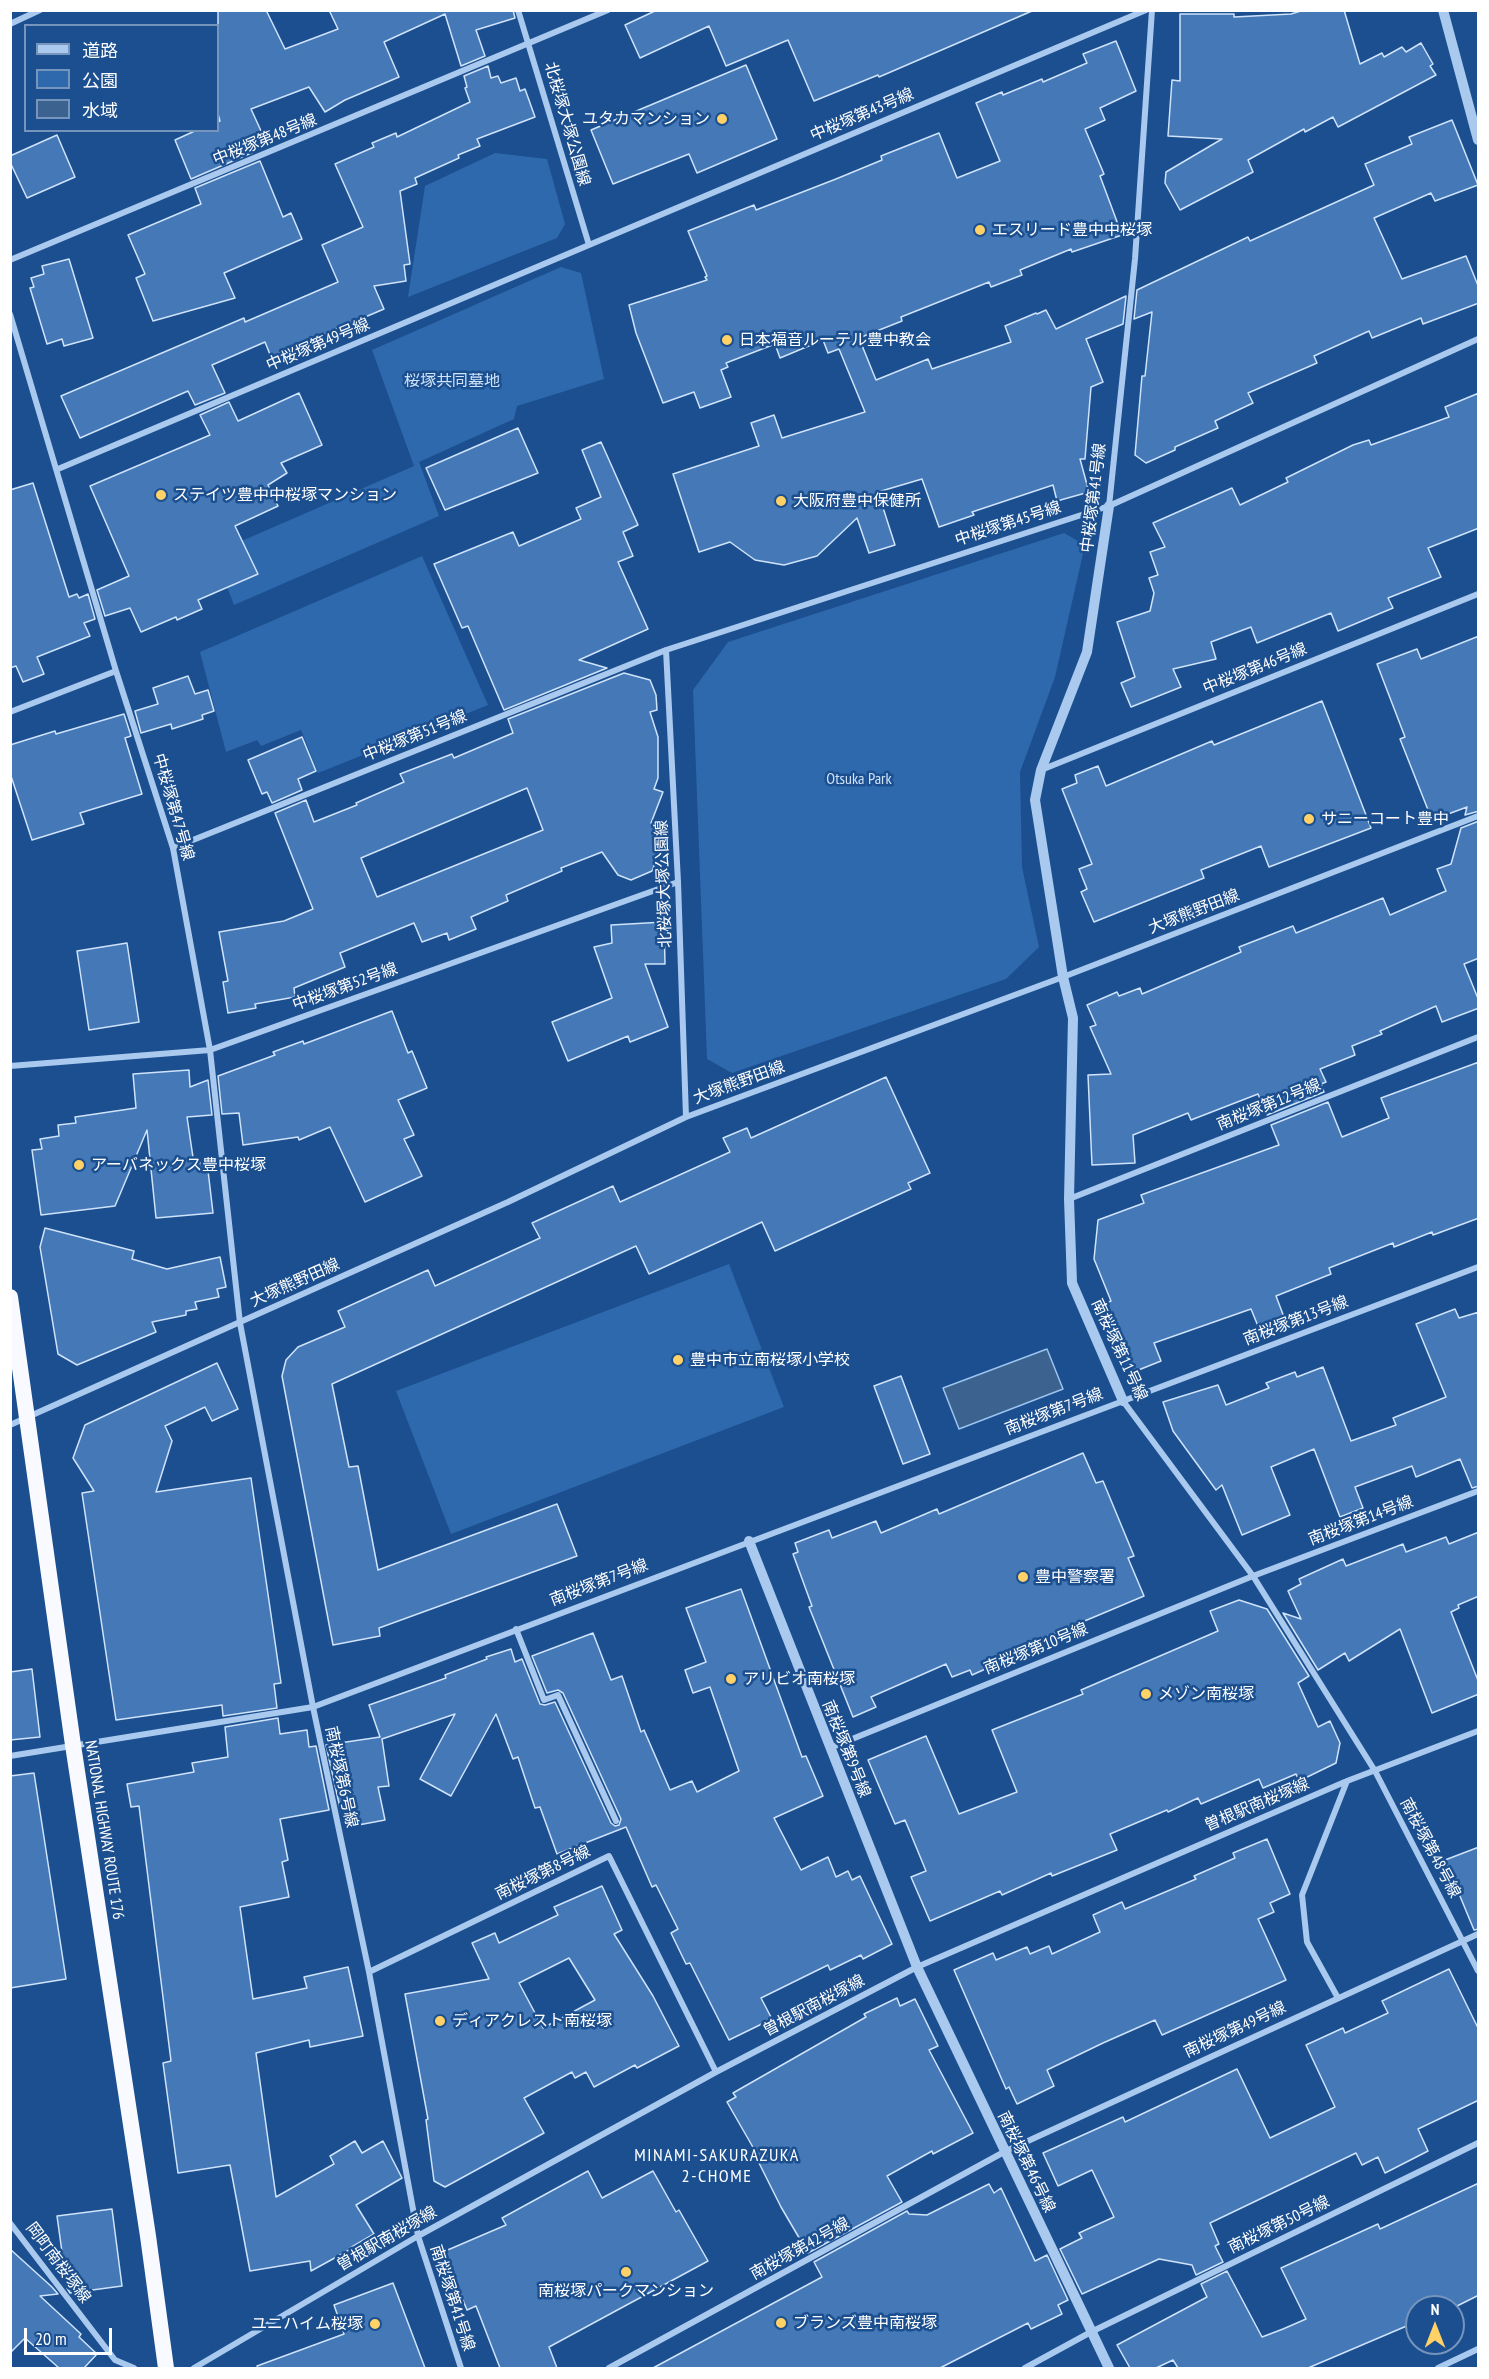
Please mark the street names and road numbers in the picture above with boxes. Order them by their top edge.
street label: 北桜塚大塚公園線 [540,60,594,188]
street label: 中桜塚第43号線 [807,85,917,145]
street label: 中桜塚第48号線 [210,110,320,170]
street label: 中桜塚第49号線 [263,315,373,375]
street label: 中桜塚第41号線 [1078,442,1110,554]
street label: 中桜塚第45号線 [953,498,1063,550]
street label: 中桜塚第46号線 [1200,639,1310,699]
street label: 中桜塚第51号線 [360,706,470,766]
street label: 中桜塚第47号線 [149,751,197,863]
street label: 北桜塚大塚公園線 [652,820,676,948]
street label: 大塚熊野田線 [1146,886,1242,938]
street label: 中桜塚第52号線 [290,959,400,1015]
street label: 大塚熊野田線 [691,1058,787,1108]
street label: 南桜塚第12号線 [1214,1075,1324,1135]
street label: 大塚熊野田線 [247,1255,343,1311]
street label: 南桜塚第13号線 [1241,1292,1351,1350]
street label: 南桜塚第11号線 [1087,1296,1151,1404]
street label: 南桜塚第7号線 [1002,1385,1106,1439]
street label: 南桜塚第14号線 [1306,1492,1416,1550]
street label: 南桜塚第7号線 [547,1556,651,1610]
street label: 南桜塚第10号線 [981,1619,1091,1679]
street label: 南桜塚第9号線 [818,1698,874,1800]
street label: 南桜塚第6号線 [321,1725,361,1829]
street label: NATIONAL HIGHWAY ROUTE 176 [80,1739,128,1921]
street label: 曽根駅南桜塚線 [1202,1774,1312,1836]
street label: 南桜塚第48号線 [1396,1795,1464,1901]
street label: 南桜塚第8号線 [492,1842,594,1904]
street label: 曽根駅南桜塚線 [760,1971,868,2041]
street label: 南桜塚第49号線 [1181,1998,1289,2062]
street label: 南桜塚第46号線 [993,2108,1059,2216]
street label: 南桜塚第50号線 [1225,2192,1333,2258]
street label: 曽根駅南桜塚線 [334,2203,440,2275]
street label: 南桜塚第42号線 [747,2214,853,2284]
street label: 岡町南桜塚線 [21,2219,95,2307]
street label: 南桜塚第41号線 [426,2243,478,2353]

